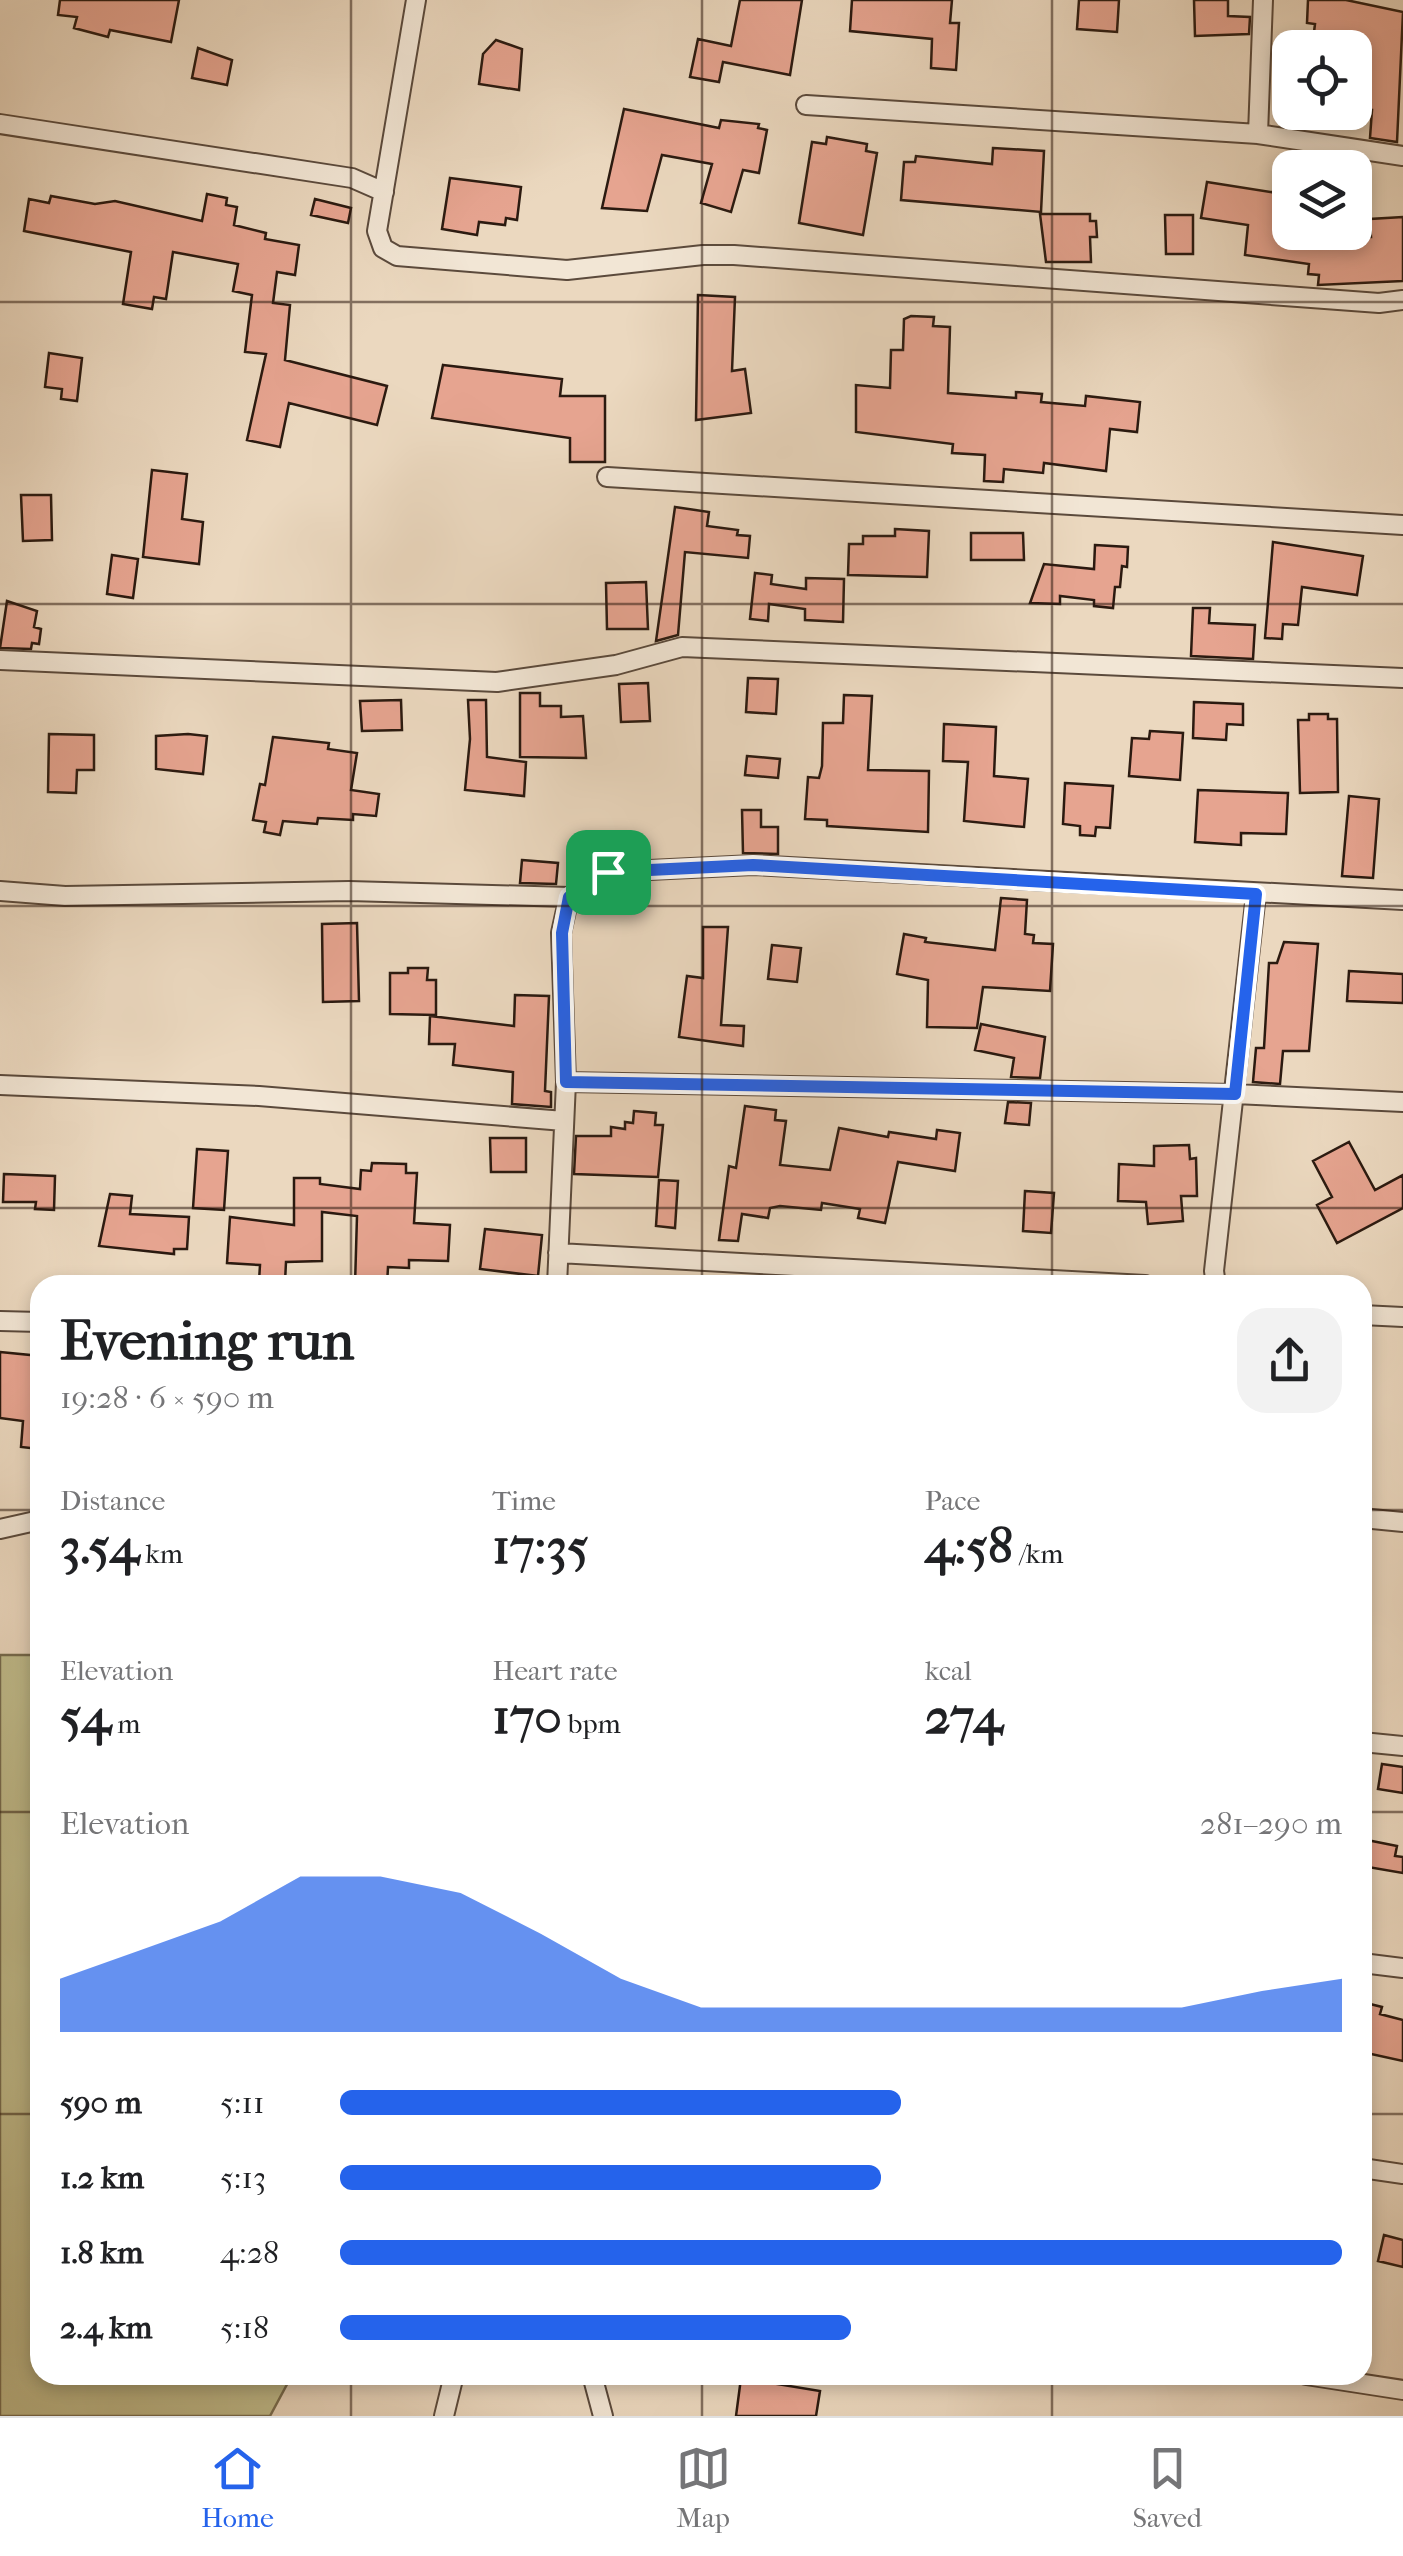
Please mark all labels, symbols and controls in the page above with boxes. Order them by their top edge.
map controls [1272,30,1372,250]
button: locate [1272,30,1372,130]
button: layers [1272,150,1372,250]
pin [566,830,651,915]
icon: arrive [581,845,636,900]
button: share [1237,1308,1342,1413]
text: Evening run [60,1309,354,1373]
text: 19:28 · 6 × 590 m [60,1379,274,1416]
text: Distance [60,1484,165,1517]
text: Time [492,1484,556,1517]
text: Pace [925,1484,980,1517]
text: 3.54 [60,1517,139,1576]
text: 17:35 [492,1517,589,1576]
text: 4:58 [925,1517,1013,1576]
text: km [139,1537,183,1570]
text: /km [1013,1537,1064,1570]
text: Elevation [60,1654,173,1687]
text: Heart rate [492,1654,618,1687]
text: kcal [925,1654,972,1687]
text: 54 [60,1687,111,1746]
text: 170 [492,1687,562,1746]
text: 274 [925,1687,1003,1746]
text: m [111,1707,140,1740]
text: bpm [562,1707,621,1740]
text: Elevation [60,1805,189,1842]
text: 281–290 m [1200,1805,1342,1842]
text: 590 m [60,2084,142,2121]
text: 5:11 [220,2084,264,2121]
text: 1.2 km [60,2159,144,2196]
text: 5:13 [220,2159,266,2196]
text: 1.8 km [60,2234,144,2271]
text: 4:28 [220,2234,279,2271]
text: 2.4 km [60,2309,152,2346]
text: 5:18 [220,2309,269,2346]
tab: Home [201,2441,274,2534]
tab: Map [676,2441,731,2534]
tab: Saved [1133,2441,1202,2534]

